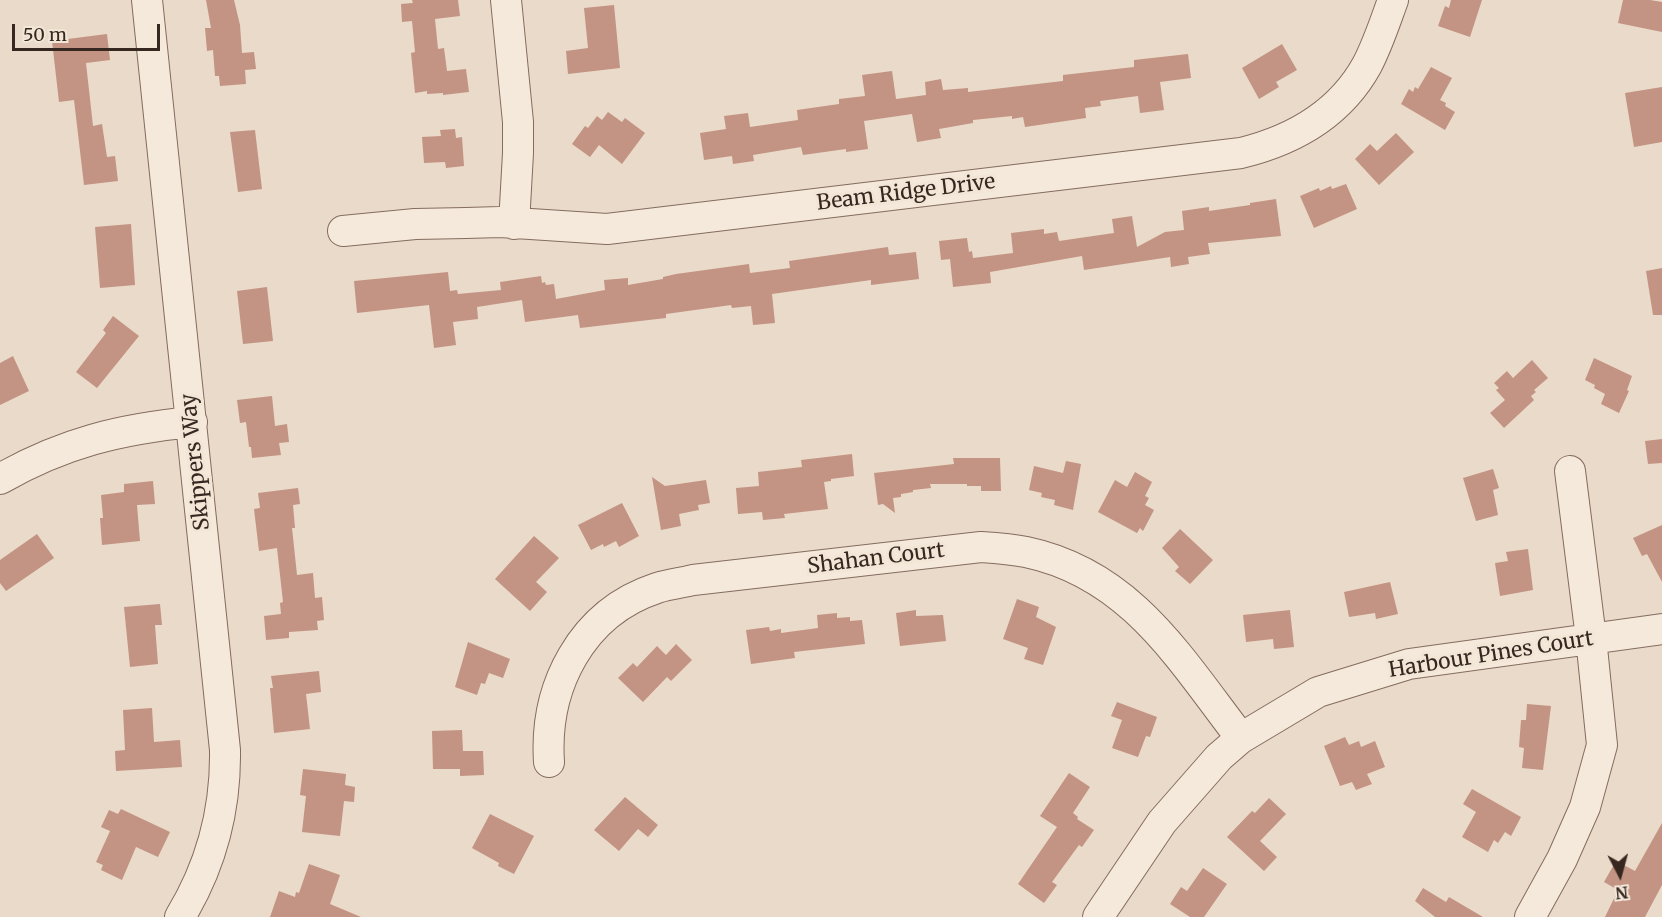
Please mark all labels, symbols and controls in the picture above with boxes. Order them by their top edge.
scale bar [15,12,164,50]
text: 50 m [23,23,67,46]
street label: Beam Ridge Drive [815,170,997,216]
street label: Skippers Way [176,392,216,532]
street label: Shahan Court [806,538,946,580]
street label: Harbour Pines Court [1387,626,1595,684]
north arrow [1590,845,1650,905]
text: N [1615,882,1629,904]

